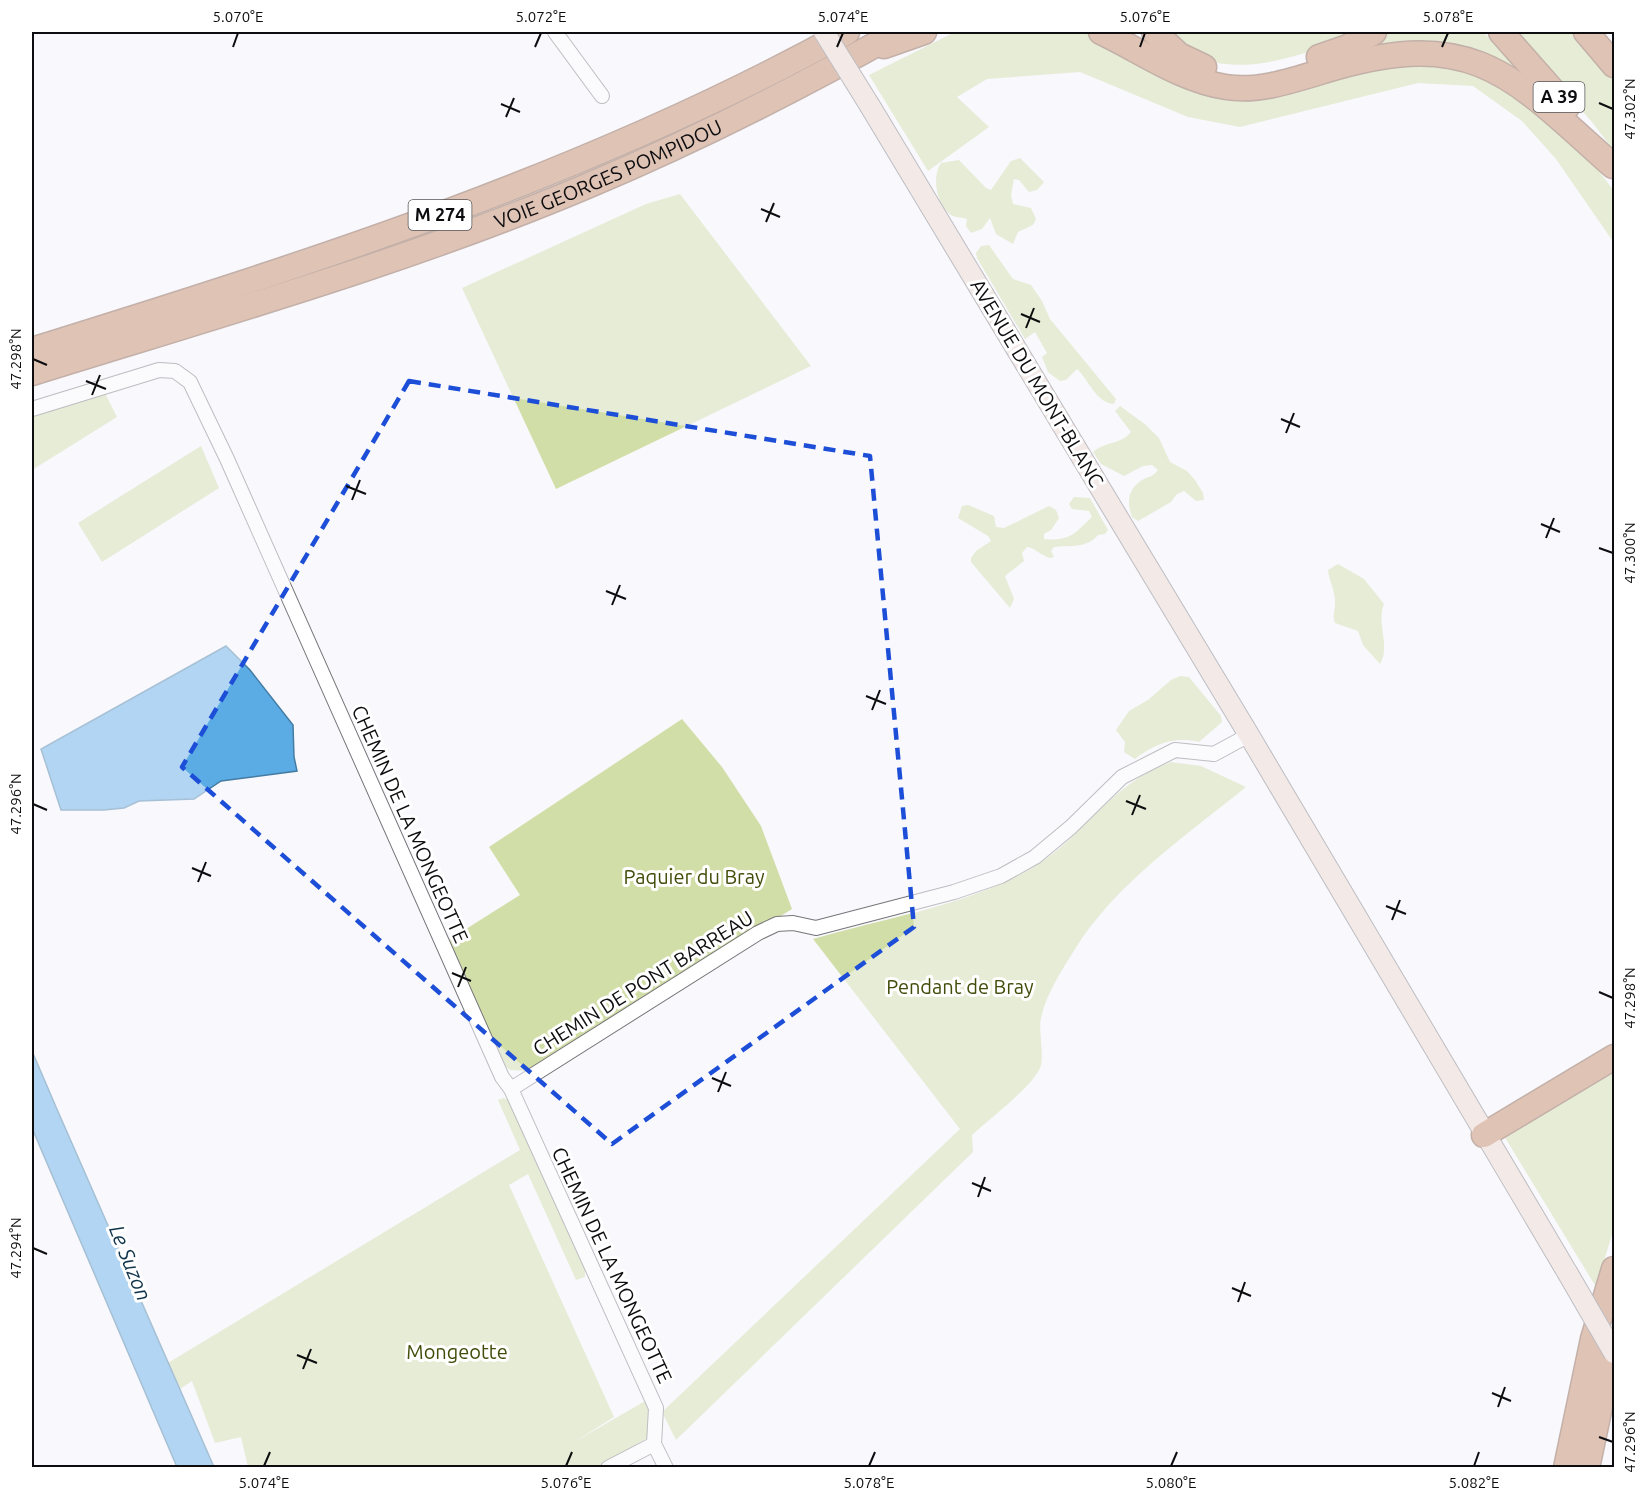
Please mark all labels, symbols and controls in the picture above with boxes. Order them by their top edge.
text: 5.070°E [213,8,263,25]
text: 5.072°E [516,8,566,25]
text: 5.074°E [818,8,868,25]
text: 5.076°E [1120,8,1170,25]
text: 5.078°E [1423,8,1473,25]
text: 47.302°N [1621,78,1638,140]
road number: A 39 [1534,82,1584,112]
street label: VOIE GEORGES POMPIDOU [491,114,726,233]
road number: M 274 [408,200,472,230]
street label: AVENUE DU MONT-BLANC [966,275,1109,491]
text: 47.298°N [7,328,24,390]
text: 47.300°N [1621,522,1638,584]
street label: CHEMIN DE LA MONGEOTTE [348,702,473,946]
text: 47.296°N [7,773,24,835]
park label: Paquier du Bray [623,865,765,888]
street label: CHEMIN DE PONT BARREAU [529,905,757,1060]
text: 47.298°N [1621,967,1638,1029]
park label: Pendant de Bray [886,975,1034,998]
street label: CHEMIN DE LA MONGEOTTE [548,1143,677,1386]
text: 47.294°N [7,1217,24,1279]
water label: Le Suzon [105,1221,157,1304]
park label: Mongeotte [406,1340,508,1363]
text: 47.296°N [1621,1411,1638,1473]
text: 5.074°E [239,1474,289,1491]
text: 5.076°E [541,1474,591,1491]
text: 5.078°E [844,1474,894,1491]
text: 5.080°E [1146,1474,1196,1491]
text: 5.082°E [1449,1474,1499,1491]

